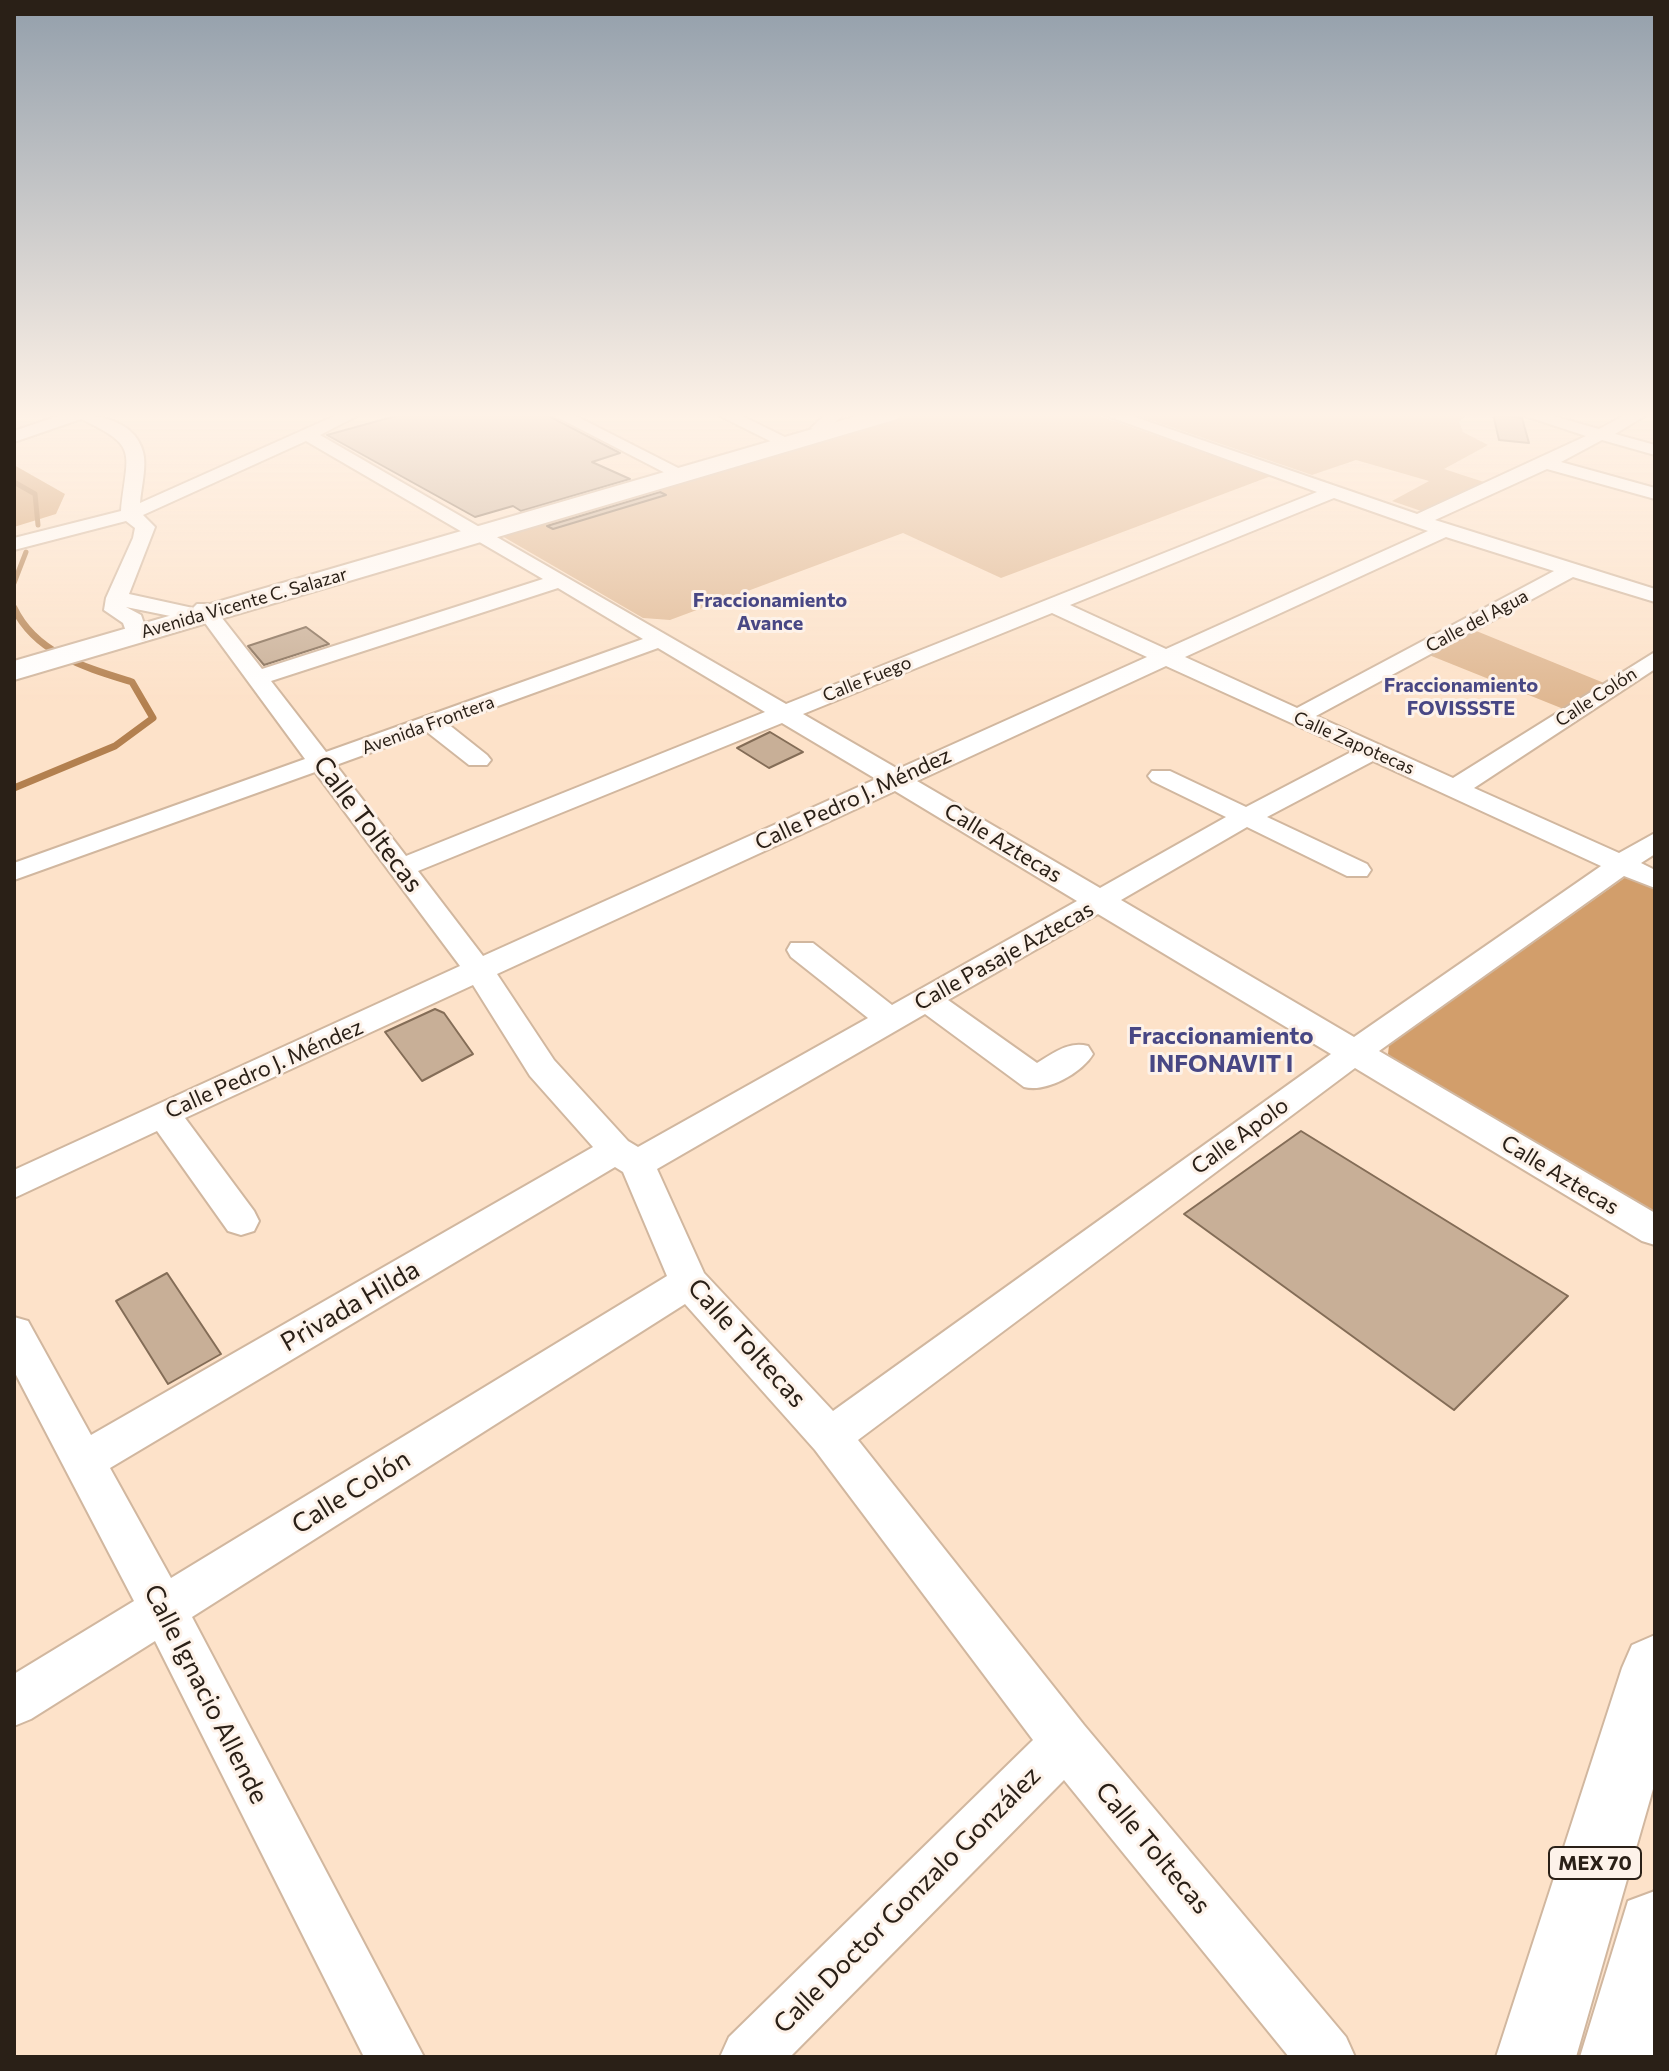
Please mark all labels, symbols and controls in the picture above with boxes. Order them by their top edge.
street label: Avenida Vicente C. Salazar [138,563,350,643]
street label: Calle del Agua [1422,585,1532,657]
district label: Fraccionamiento Avance [693,588,847,635]
street label: Calle Fuego [819,651,915,707]
street label: Calle Colón [1551,663,1641,731]
district label: Fraccionamiento FOVISSSTE [1384,673,1538,720]
street label: Avenida Frontera [359,691,497,759]
street label: Calle Zapotecas [1290,707,1418,779]
street label: Calle Pedro J. Méndez [751,742,955,856]
street label: Calle Toltecas [307,750,429,898]
street label: Calle Aztecas [939,798,1067,888]
street label: Calle Pasaje Aztecas [910,896,1098,1016]
street label: Calle Pedro J. Méndez [161,1014,367,1124]
district label: Fraccionamiento INFONAVIT I [1128,1022,1314,1078]
street label: Calle Apolo [1186,1092,1294,1180]
street label: Calle Aztecas [1496,1130,1624,1220]
street label: Privada Hilda [275,1254,425,1358]
street label: Calle Toltecas [681,1272,813,1414]
street label: Calle Colón [286,1443,416,1541]
street label: Calle Ignacio Allende [137,1579,275,1809]
street label: Calle Doctor Gonzalo González [767,1760,1047,2040]
street label: Calle Toltecas [1089,1776,1217,1920]
road number: MEX 70 [1549,1847,1641,1879]

